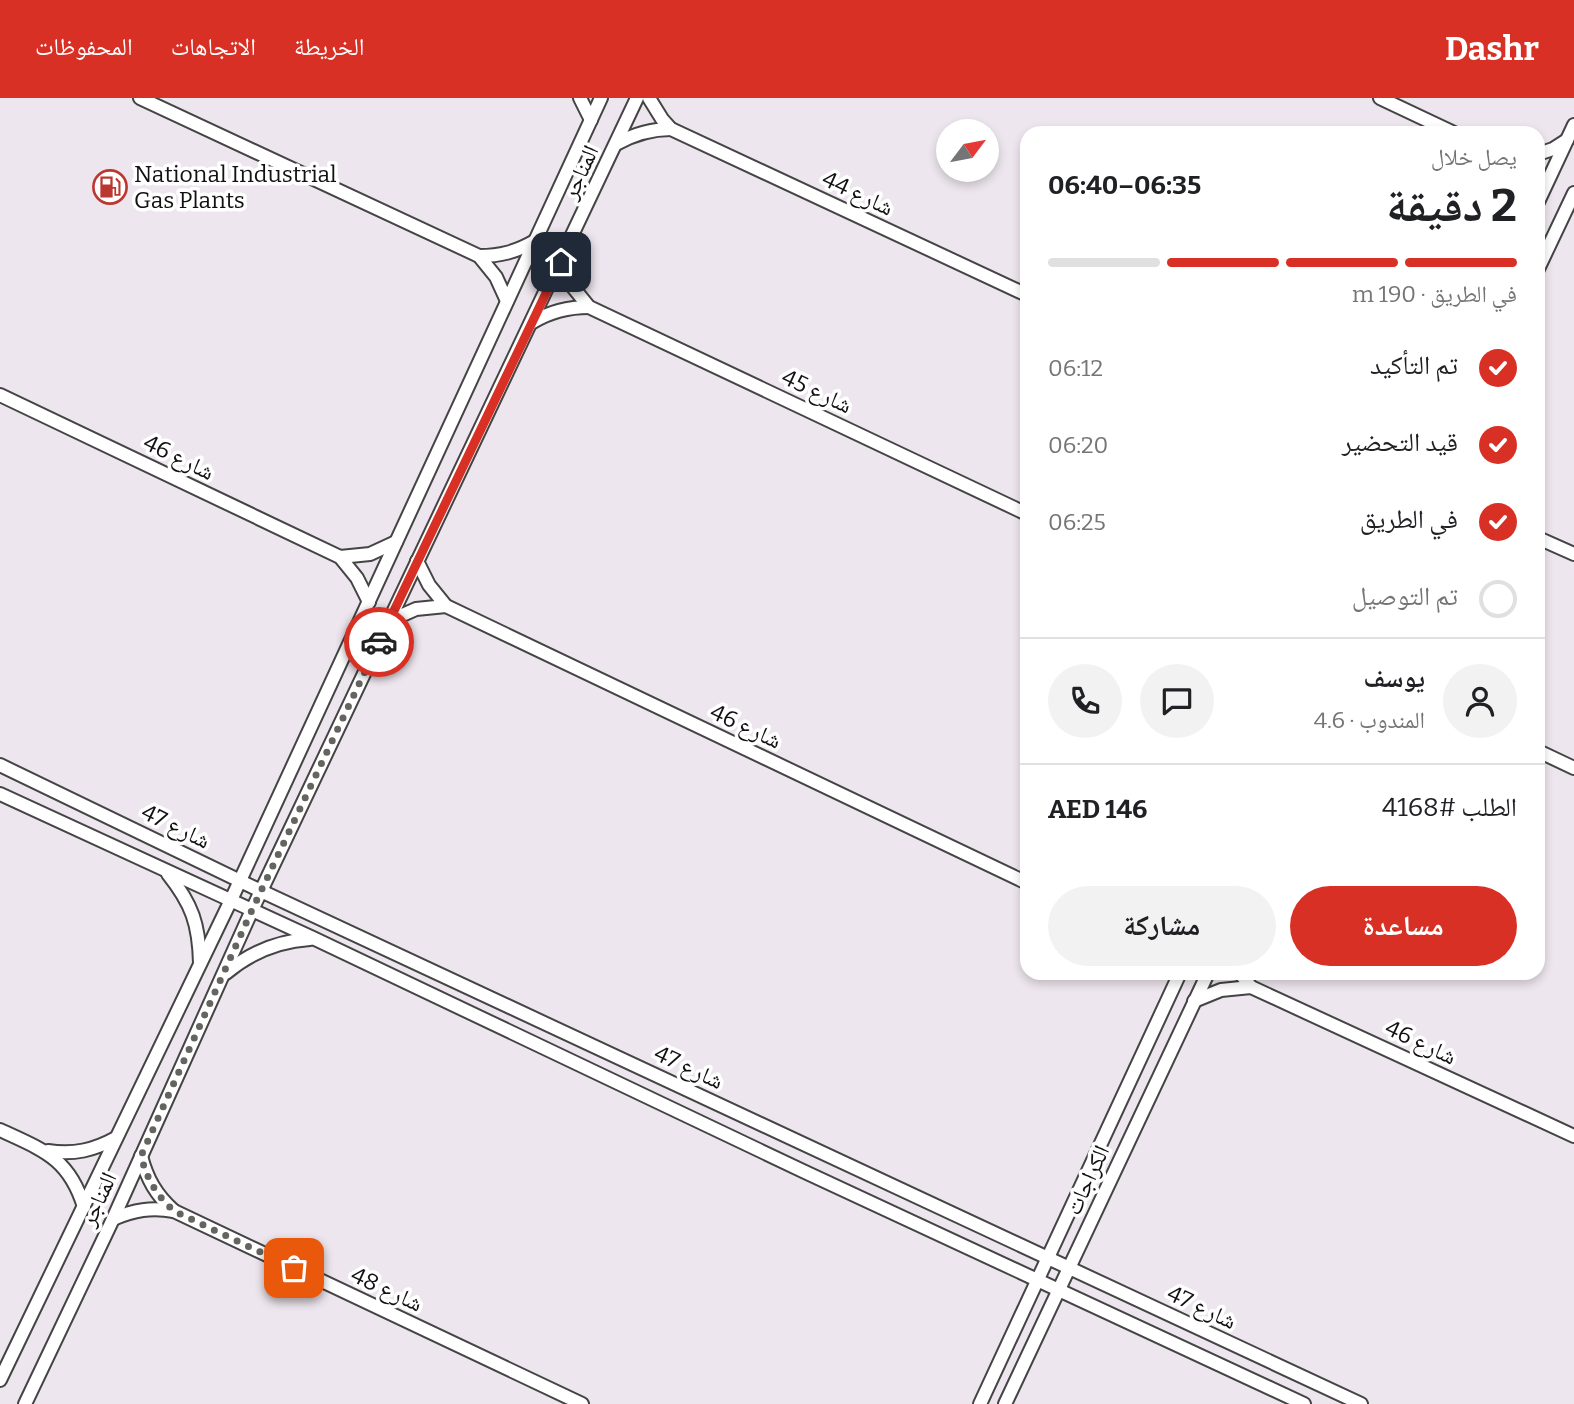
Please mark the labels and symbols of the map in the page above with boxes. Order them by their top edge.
north arrow [936,119,999,182]
street label: المناجر [555,141,605,204]
place label: National Industrial Gas Plants [134,160,337,214]
street label: شارع 44 [818,164,898,223]
fuel station icon: National Industrial Gas Plants [91,168,129,206]
pin [531,232,591,292]
street label: شارع 45 [777,363,856,420]
street label: شارع 46 [139,428,219,487]
courier [344,607,414,677]
street label: شارع 46 [706,697,786,755]
street label: شارع 47 [137,797,215,855]
street label: شارع 46 [1381,1013,1461,1071]
street label: شارع 47 [650,1039,728,1096]
street label: الكراجات [1059,1141,1115,1219]
street label: المناجر [73,1168,123,1231]
pin [264,1238,324,1298]
street label: شارع 48 [346,1260,427,1319]
street label: شارع 47 [1163,1279,1241,1336]

